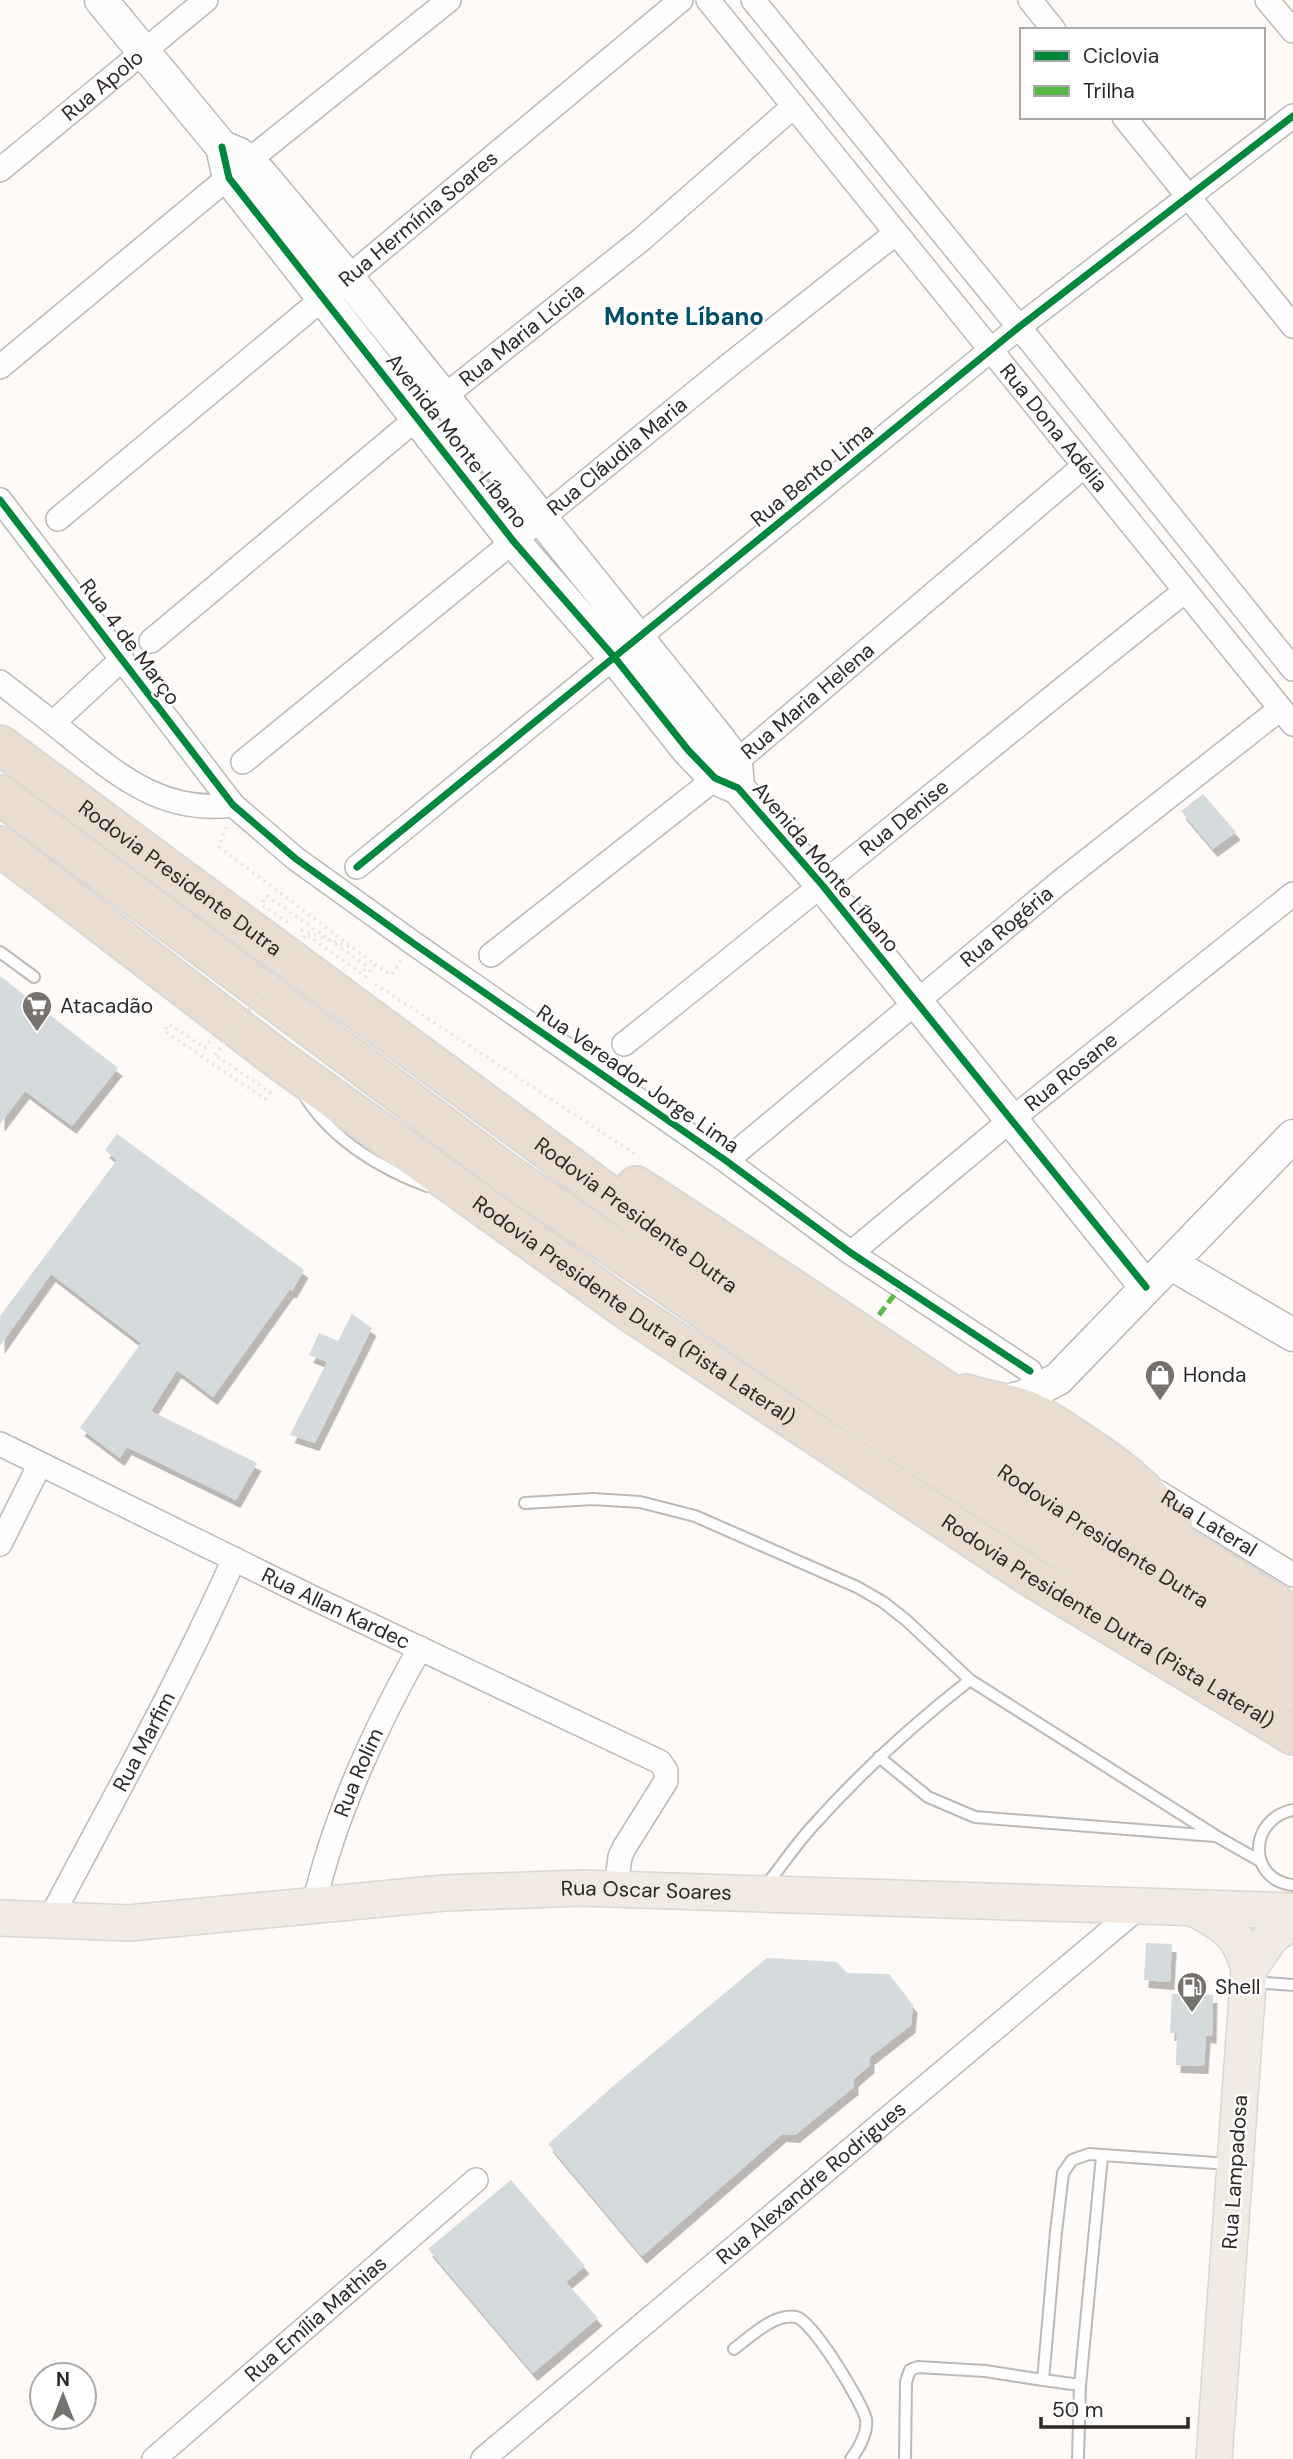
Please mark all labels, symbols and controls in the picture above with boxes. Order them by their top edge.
legend [1020,28,1265,119]
text: Ciclovia [1083,42,1159,70]
street label: Rua Apolo [56,43,149,127]
text: Trilha [1083,77,1135,105]
street label: Rua Hermínia Soares [333,144,504,293]
street label: Rua Maria Lúcia [454,276,590,393]
district label: Monte Líbano [604,301,764,332]
street label: Avenida Monte Líbano [380,348,534,534]
street label: Rua Dona Adélia [993,358,1114,498]
street label: Rua Cláudia Maria [541,391,693,522]
street label: Rua Bento Lima [745,417,879,533]
street label: Rua 4 de Março [73,573,187,711]
street label: Rua Maria Helena [735,636,880,766]
street label: Rua Denise [854,773,955,863]
street label: Avenida Monte Líbano [746,776,906,958]
street label: Rodovia Presidente Dutra [73,794,287,963]
street label: Rua Rogéria [954,880,1059,974]
supermarket icon: Atacadão [20,989,54,1033]
place label: Atacadão [60,992,153,1020]
street label: Rua Vereador Jorge Lima [531,998,745,1160]
street label: Rua Rosane [1019,1026,1123,1118]
street label: Rodovia Presidente Dutra [529,1131,743,1300]
street label: Rodovia Presidente Dutra (Pista Lateral) [467,1189,801,1431]
shop icon: Honda [1143,1358,1177,1402]
place label: Honda [1183,1361,1246,1389]
street label: Rodovia Presidente Dutra [992,1458,1214,1615]
street label: Rua Lateral [1156,1483,1262,1564]
street label: Rodovia Presidente Dutra (Pista Lateral) [936,1508,1280,1734]
street label: Rua Allan Kardec [257,1561,415,1656]
street label: Rua Marfim [106,1687,182,1797]
street label: Rua Rolim [327,1723,390,1821]
street label: Rua Oscar Soares [560,1874,732,1907]
fuel station icon: Shell [1175,1970,1209,2014]
place label: Shell [1215,1973,1261,2001]
street label: Rua Lampadosa [1216,2094,1254,2250]
street label: Rua Alexandre Rodrigues [710,2095,912,2271]
street label: Rua Emília Mathias [239,2249,393,2388]
north arrow [28,2361,98,2431]
text: N [56,2367,70,2392]
scale bar [1041,2386,1188,2430]
text: 50 m [1052,2396,1103,2424]

